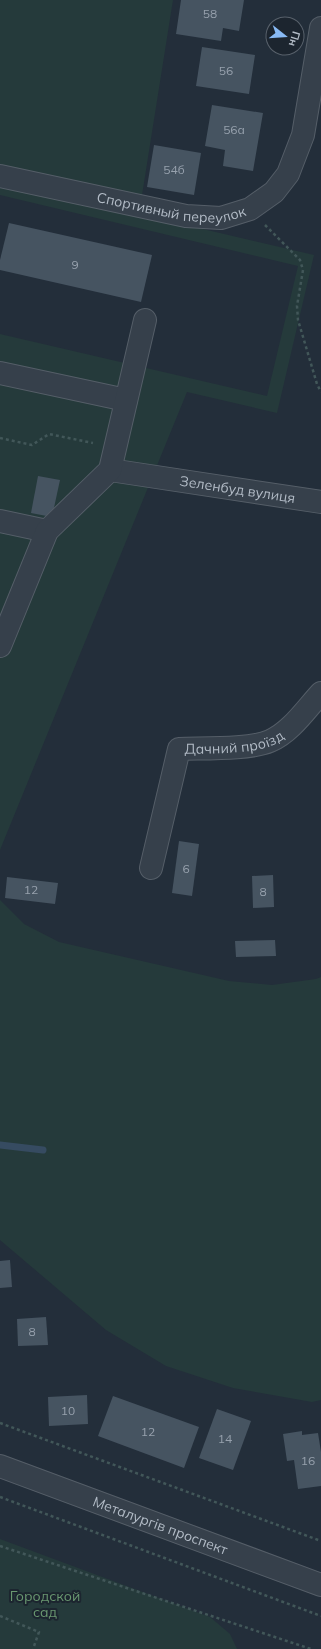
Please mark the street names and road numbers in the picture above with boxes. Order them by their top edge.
street label: Спортивный переулок [95,188,248,227]
street label: Зеленбуд вулиця [179,472,297,507]
street label: Дачний проїзд [184,726,288,758]
street label: Металургів проспект [90,1492,231,1559]

